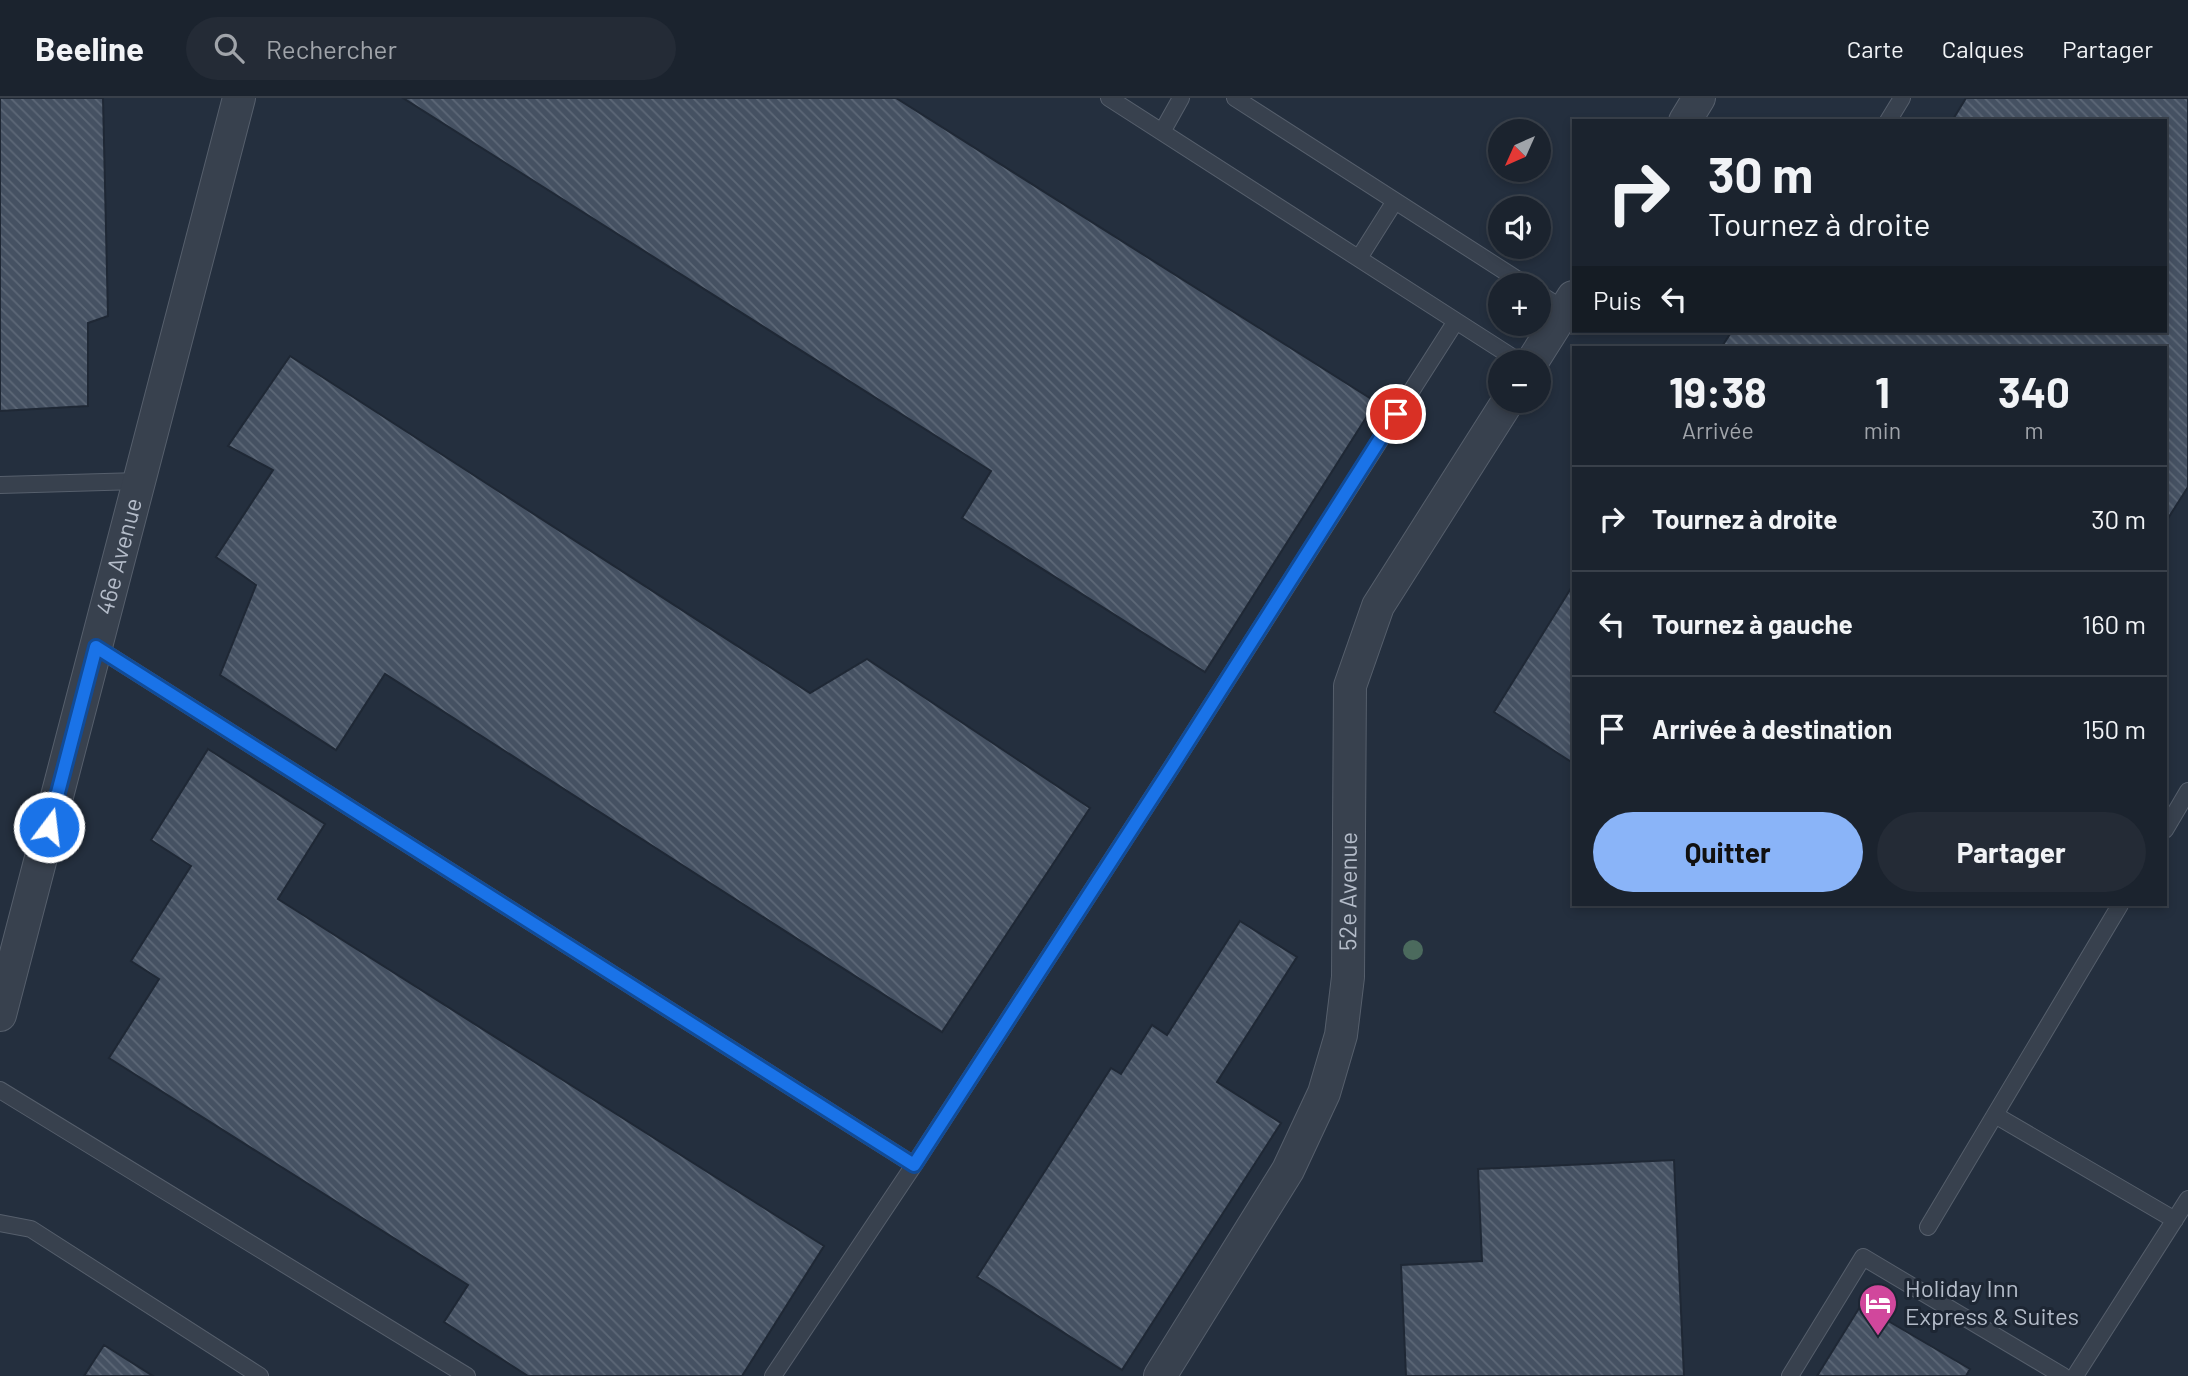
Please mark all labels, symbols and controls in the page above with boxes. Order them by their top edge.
search box [186,17,676,80]
text: Beeline [35,28,144,68]
icon: search [210,29,248,67]
text: Rechercher [266,33,397,64]
text: Carte [1847,34,1904,63]
text: Calques [1942,34,2024,63]
text: Partager [2062,34,2153,63]
north arrow [1488,119,1550,182]
map controls [1488,119,1551,413]
text: 30 m [1708,144,1813,203]
icon: right [1593,147,1684,238]
button: sound [1488,196,1551,259]
text: Tournez à droite [1708,204,1930,242]
button: + [1488,273,1551,336]
icon: left [1655,280,1693,318]
text: Puis [1593,284,1641,315]
button: − [1488,350,1551,413]
text: 19:38 [1669,366,1767,416]
text: 1 [1875,366,1890,416]
text: 340 [1998,366,2070,416]
pin [1366,384,1426,444]
icon: arrive [1377,395,1415,433]
text: Arrivée [1682,416,1754,444]
text: min [1864,416,1901,444]
text: m [2024,416,2044,444]
street label: 46e Avenue [89,494,147,617]
icon: right [1593,500,1631,538]
text: Tournez à droite [1652,503,1837,534]
text: 30 m [2091,503,2146,534]
icon: left [1593,605,1631,643]
text: Tournez à gauche [1652,608,1853,639]
text: 160 m [2082,608,2146,639]
icon: arrive [1593,710,1631,748]
text: Arrivée à destination [1652,713,1892,744]
text: 150 m [2082,713,2146,744]
position arrow [12,790,86,864]
button: Quitter [1593,812,1863,892]
button: Partager [1877,812,2146,892]
street label: 52e Avenue [1332,832,1362,951]
place label: Holiday Inn Express & Suites [1905,1273,2079,1330]
hotel icon: Holiday Inn Express & Suites [1857,1282,1899,1337]

